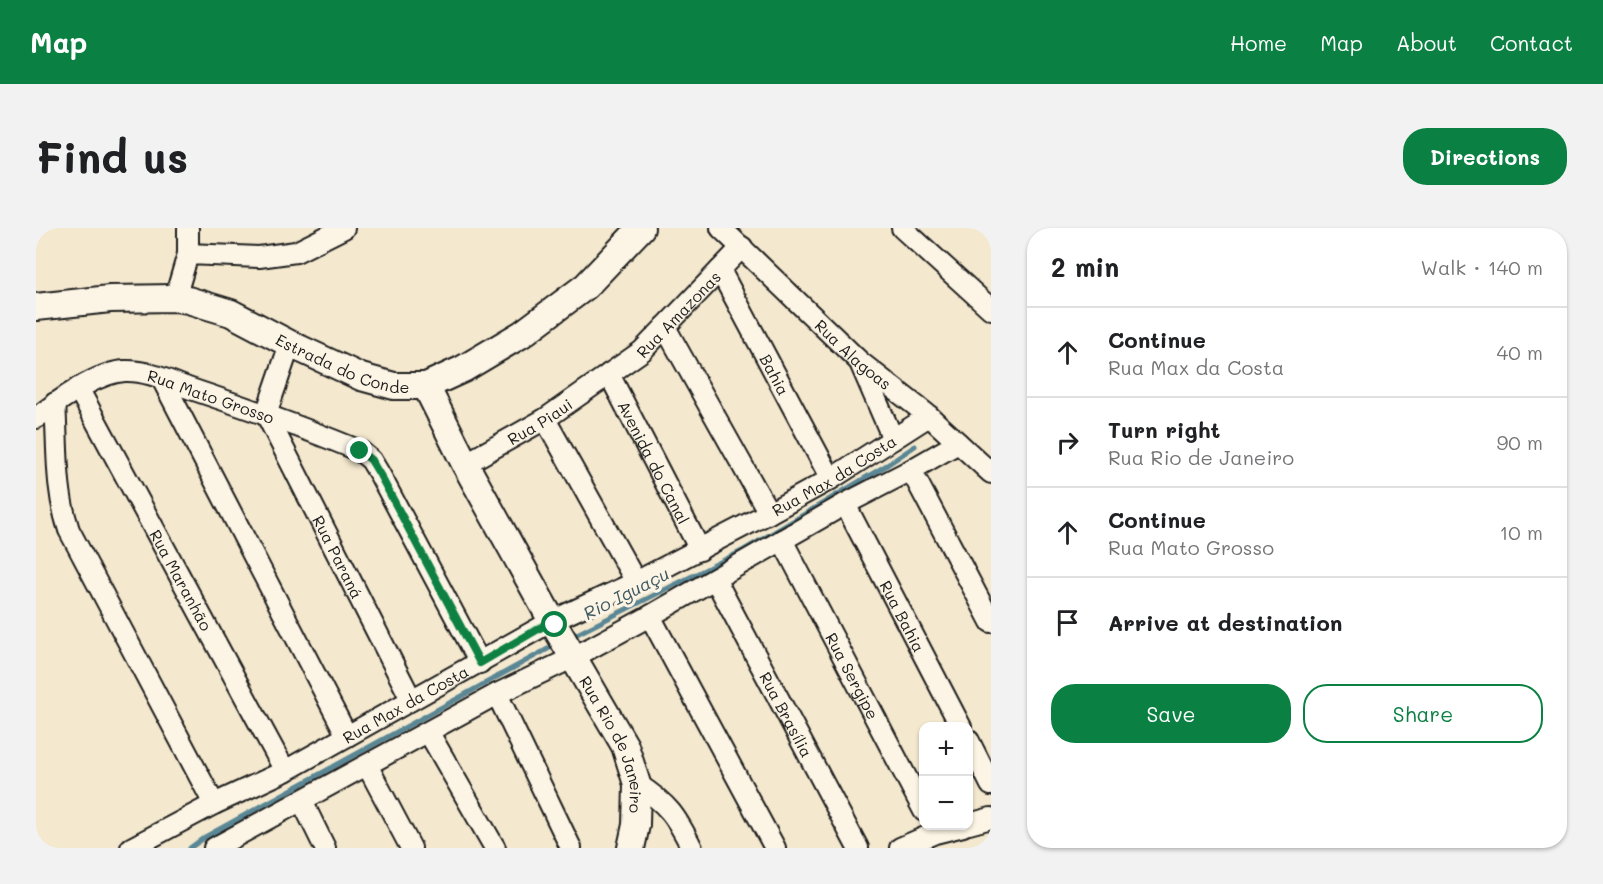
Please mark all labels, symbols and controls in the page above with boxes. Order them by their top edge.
text: Map [30,24,87,60]
text: Home [1230,29,1287,56]
text: Map [1320,29,1363,56]
text: About [1396,29,1457,56]
text: Contact [1490,29,1573,56]
button: Directions [1403,128,1567,185]
text: Find us [36,129,188,184]
text: 2 min [1051,250,1119,284]
text: Walk · 140 m [1420,254,1543,280]
street label: Rua Amazonas [631,266,725,362]
street label: Rua Alagoas [811,314,896,394]
text: Continue [1108,325,1206,354]
street label: Estrada do Conde [273,328,409,397]
icon: ahead [1051,336,1084,369]
text: 40 m [1497,339,1543,365]
street label: Bahia [756,350,795,399]
text: Rua Max da Costa [1108,354,1284,380]
street label: Rua Mato Grosso [145,364,277,428]
street label: Rua Piaui [503,393,576,449]
street label: Avenida do Canal [614,397,695,527]
text: Turn right [1108,415,1220,444]
icon: right [1051,426,1084,459]
text: 90 m [1497,429,1543,455]
street label: Rua Max da Costa [768,430,900,520]
route end [346,437,372,463]
text: Rua Rio de Janeiro [1108,444,1294,470]
text: Continue [1108,505,1206,534]
street label: Rua Paraná [309,511,368,602]
icon: ahead [1051,516,1084,549]
text: 10 m [1499,519,1543,545]
street label: Rua Maranhão [146,525,218,634]
text: Rua Mato Grosso [1108,534,1274,560]
water label: Rio Iguaçu [579,561,673,625]
street label: Rua Bahia [876,576,930,655]
icon: arrive [1051,606,1084,639]
text: Arrive at destination [1108,608,1343,637]
route start [541,611,567,637]
street label: Rua Sergipe [822,629,884,722]
street label: Rua Max da Costa [338,660,472,747]
street label: Rua Brasília [756,668,818,760]
street label: Rua Rio de Janeiro [576,672,648,813]
button: Save [1051,684,1291,743]
button: Share [1303,684,1543,743]
map controls [919,722,973,830]
button: + [919,722,973,776]
button: − [919,776,973,830]

